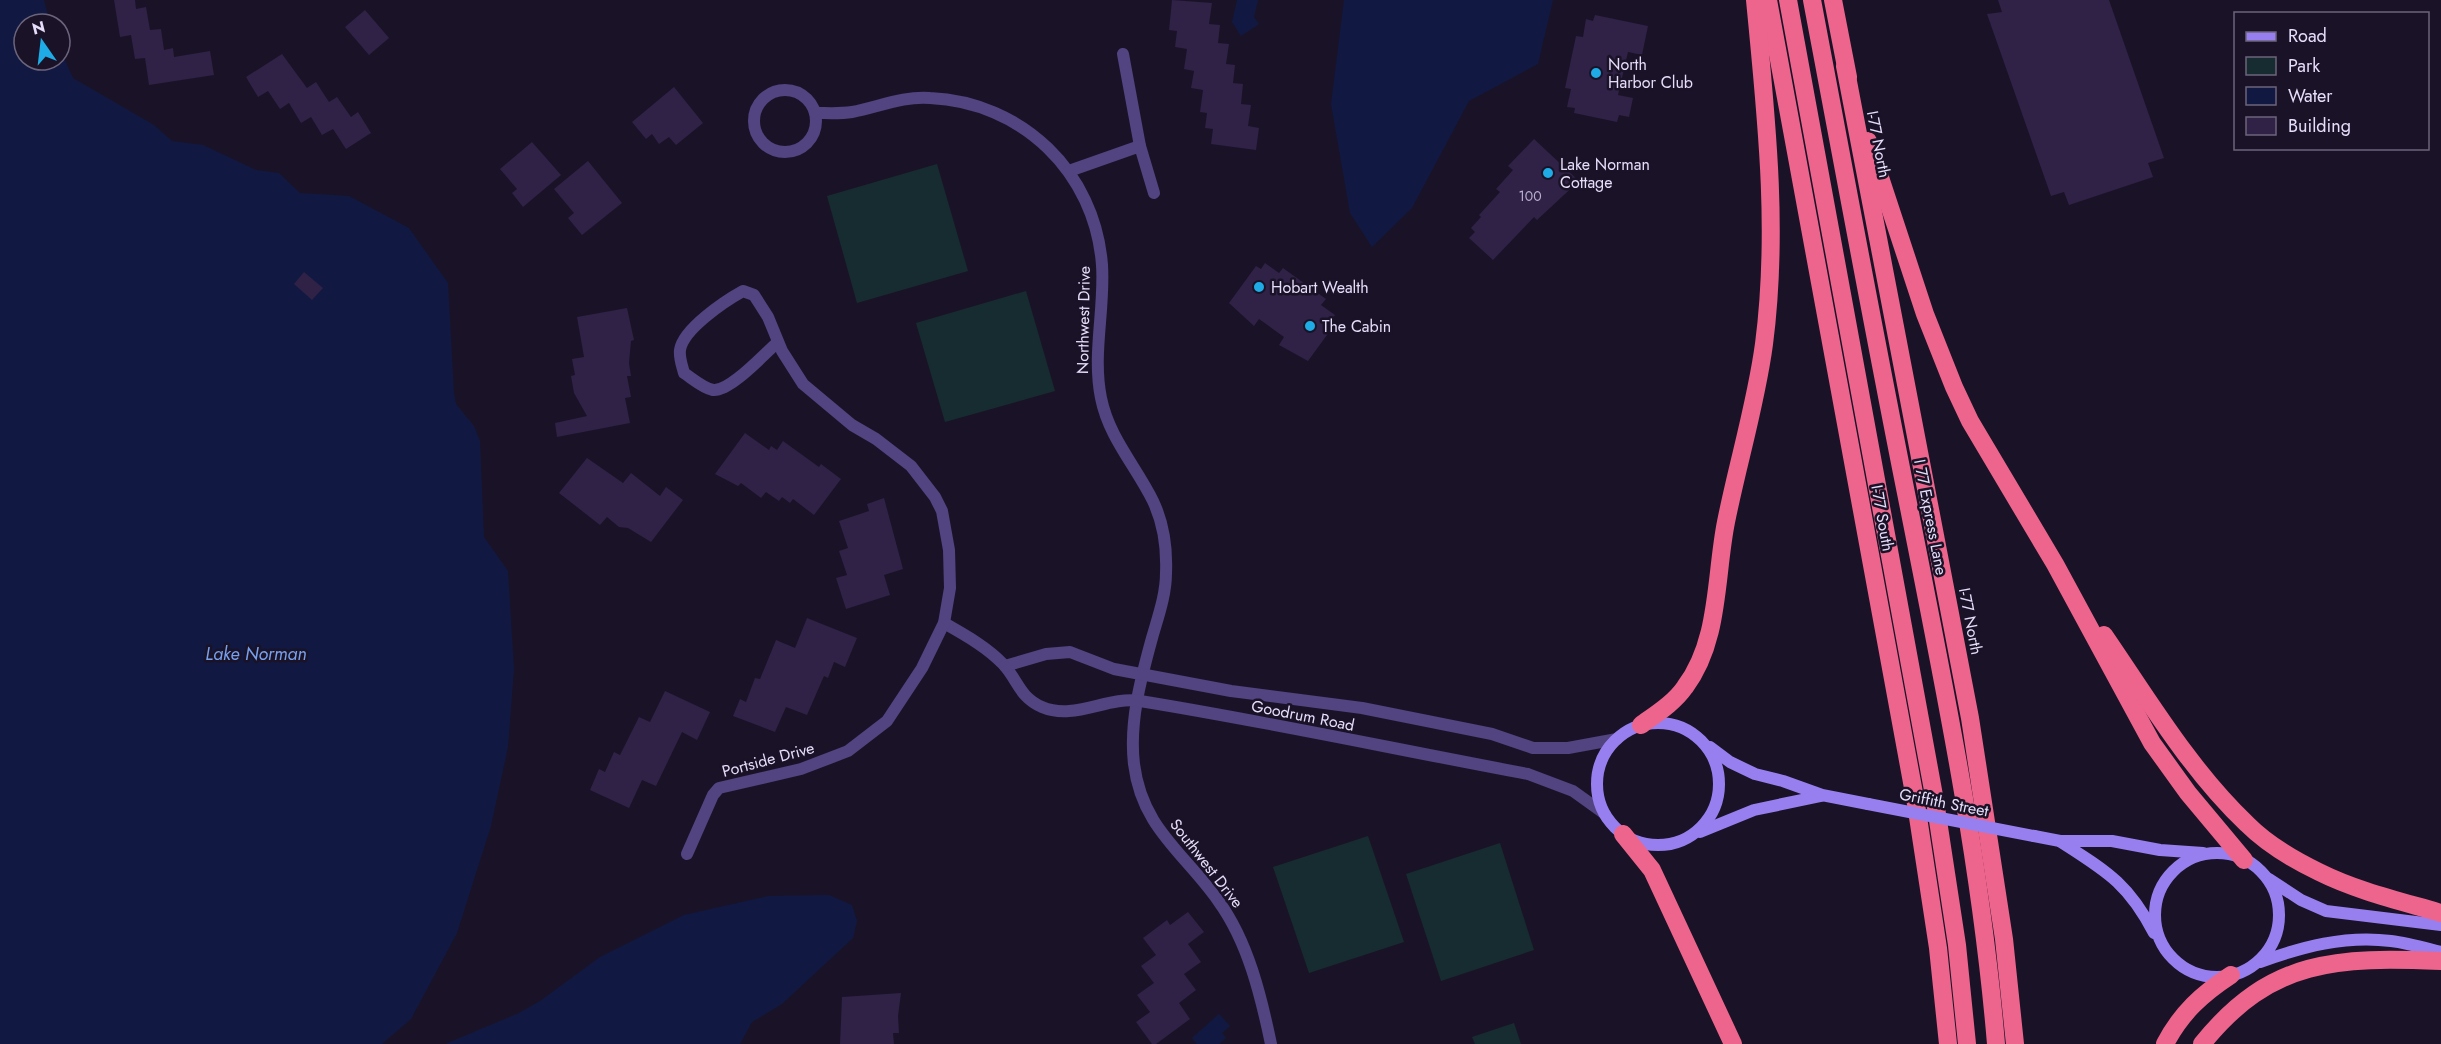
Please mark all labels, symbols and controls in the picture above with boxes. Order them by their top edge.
north arrow [12,12,72,72]
legend [2234,12,2429,150]
text: N [30,15,47,41]
text: Road [2288,23,2327,49]
place label: North Harbor Club [1608,53,1693,94]
text: Park [2288,53,2320,79]
marker: North Harbor Club [1589,66,1603,80]
text: Water [2288,83,2333,109]
street label: I-77 North [1861,109,1896,180]
text: Building [2288,113,2351,139]
place label: Lake Norman Cottage [1560,153,1650,194]
marker: Lake Norman Cottage [1541,166,1555,180]
house number: 100 [1518,186,1542,206]
street label: Northwest Drive [1071,266,1096,374]
place label: Hobart Wealth [1271,276,1369,299]
marker: Hobart Wealth [1252,280,1266,294]
place label: The Cabin [1322,315,1391,338]
marker: The Cabin [1303,319,1317,333]
street label: I 77 Express Lane [1908,457,1953,577]
street label: I-77 South [1865,483,1900,553]
street label: I-77 North [1953,586,1988,657]
water label: Lake Norman [205,641,307,667]
street label: Goodrum Road [1249,694,1356,737]
street label: Portside Drive [719,736,817,783]
street label: Griffith Street [1897,783,1991,822]
street label: Southwest Drive [1164,814,1249,913]

